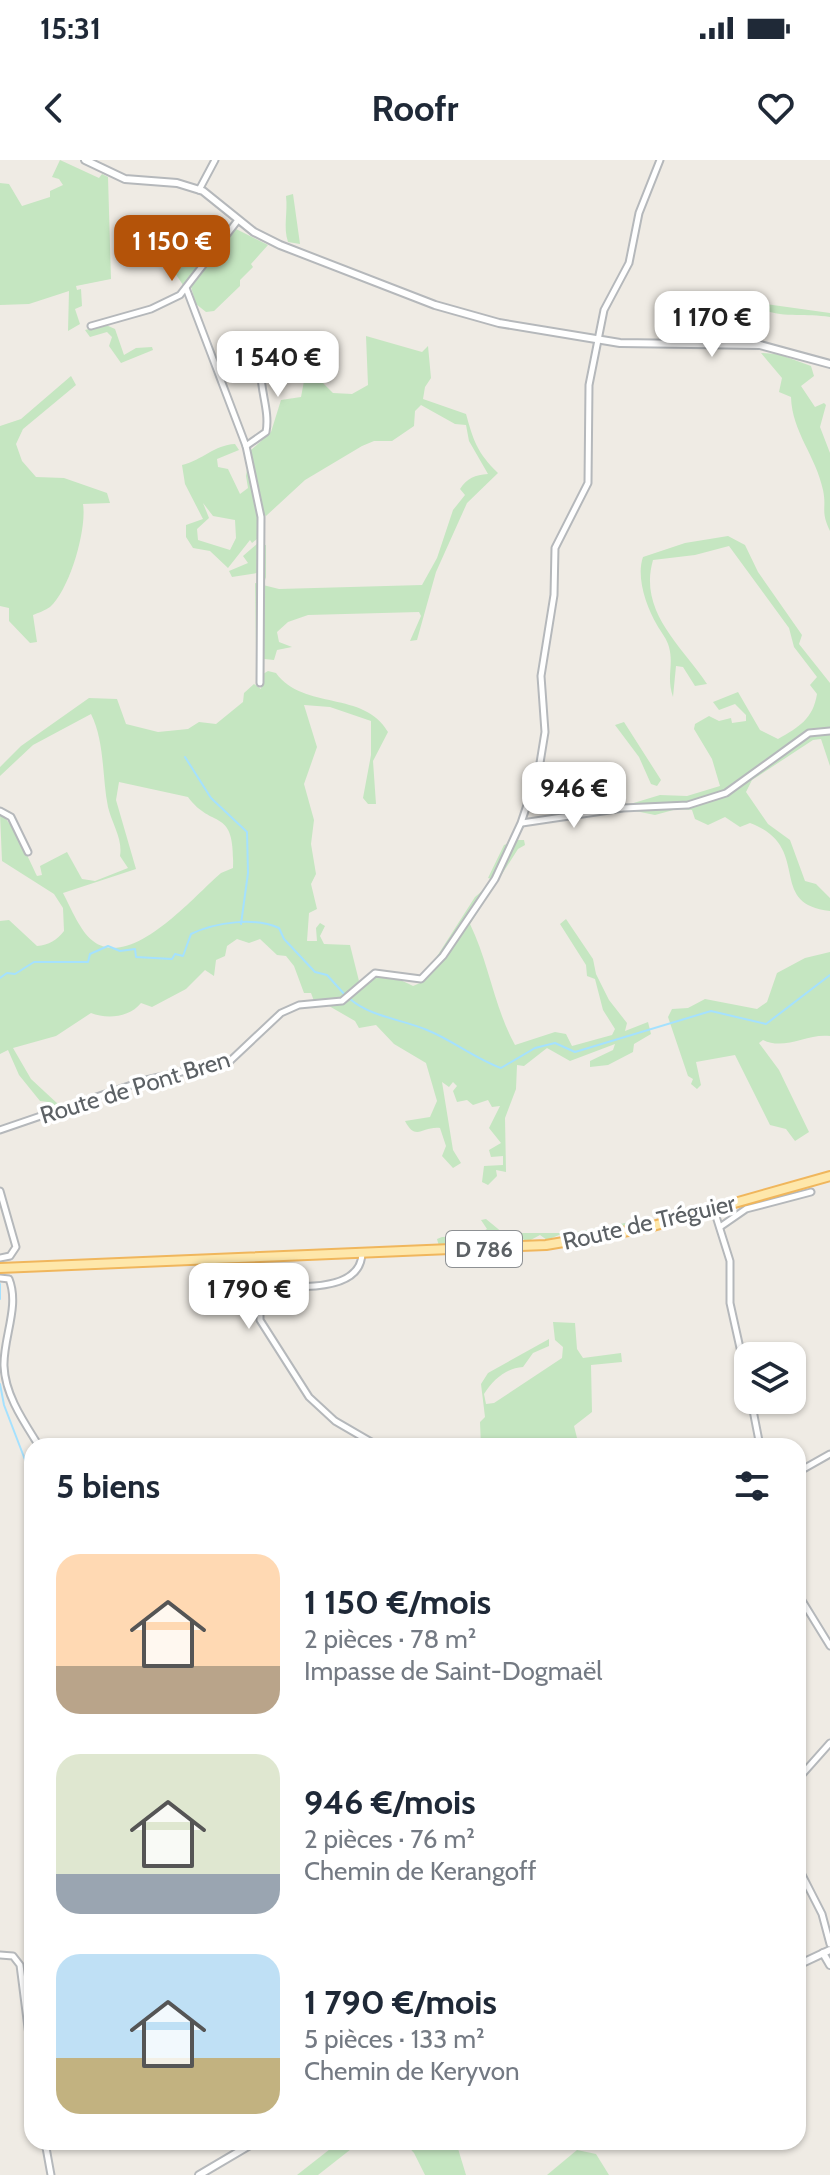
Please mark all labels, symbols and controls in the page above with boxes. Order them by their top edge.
text: 15:31 [40,10,101,47]
icon: back [32,86,76,130]
text: Roofr [372,86,458,130]
icon: heart [754,86,798,130]
pin: 1 150 € [98,215,246,283]
text: 1 150 € [132,225,212,257]
pin: 1 170 € [638,291,786,359]
text: 1 170 € [673,301,751,333]
pin: 1 540 € [204,331,352,399]
text: 1 540 € [235,341,321,373]
pin: 946 € [518,762,630,830]
text: 946 € [540,772,608,804]
street label: Route de Pont Bren [37,1044,233,1130]
street label: Route de Tréguier [560,1188,739,1256]
road number: D 786 [446,1231,522,1267]
pin: 1 790 € [175,1263,323,1331]
text: 1 790 € [207,1273,291,1305]
map controls [734,1342,806,1414]
button: layers [734,1342,806,1414]
icon: filters [730,1464,774,1508]
text: 5 biens [56,1465,160,1507]
text: 1 150 €/mois [304,1581,491,1623]
icon: home [120,1586,216,1682]
text: 2 pièces · 78 m² [304,1623,476,1655]
text: Impasse de Saint-Dogmaël [304,1655,602,1687]
text: 946 €/mois [304,1781,476,1823]
icon: home [120,1786,216,1882]
text: 2 pièces · 76 m² [304,1823,475,1855]
text: Chemin de Kerangoff [304,1855,536,1887]
text: 1 790 €/mois [304,1981,497,2023]
icon: home [120,1986,216,2082]
text: 5 pièces · 133 m² [304,2023,485,2055]
text: Chemin de Keryvon [304,2055,520,2087]

